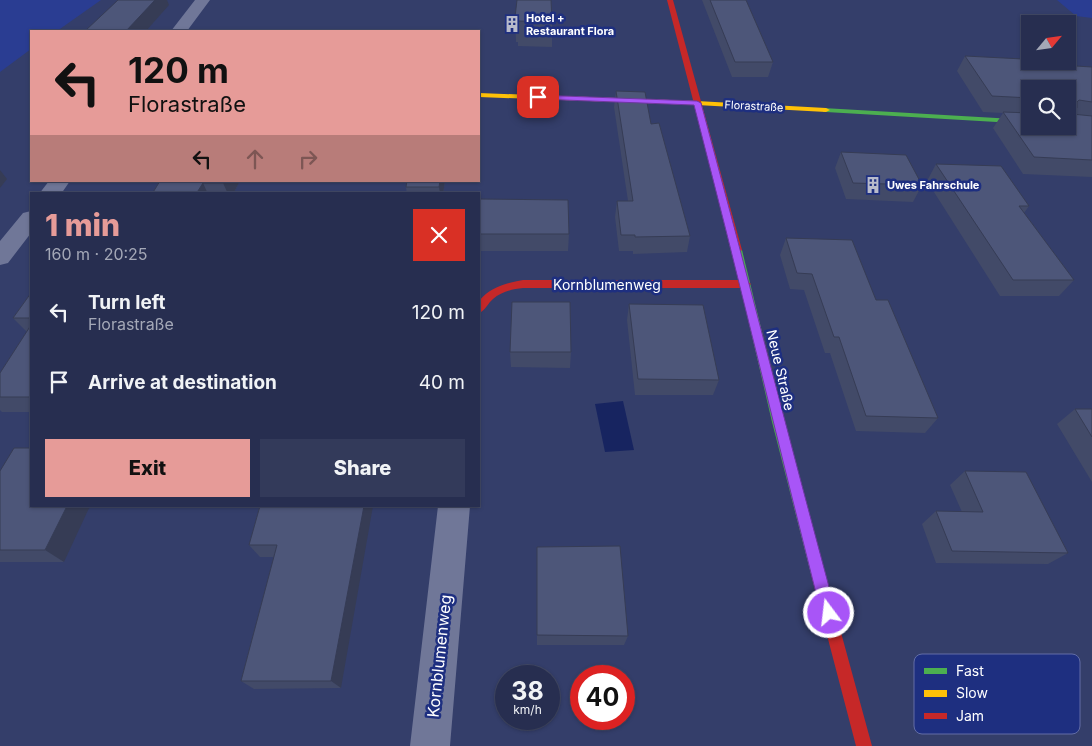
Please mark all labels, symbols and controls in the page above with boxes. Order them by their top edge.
place label: Hotel + Restaurant Flora [526,11,614,38]
building icon: Hotel + Restaurant Flora [502,14,522,34]
north arrow [1021,15,1076,70]
map controls [1021,15,1076,135]
text: 120 m [128,49,229,91]
icon: left [45,50,110,115]
pin [517,76,559,118]
button: search [1021,80,1076,135]
icon: arrive [524,83,552,111]
text: Florastraße [128,91,246,117]
street label: Florastraße [724,97,784,115]
icon: left [188,145,216,173]
icon: ahead [241,145,269,173]
icon: right [294,145,322,173]
building icon: Uwes Fahrschule [863,175,883,195]
place label: Uwes Fahrschule [887,178,980,192]
text: 1 min [45,207,120,243]
button: close [413,209,465,261]
text: 160 m · 20:25 [45,244,148,264]
street label: Kornblumenweg [553,276,661,293]
text: Turn left [88,291,166,314]
icon: left [45,298,73,326]
text: 120 m [412,301,465,324]
text: Florastraße [88,314,174,334]
street label: Neue Straße [763,328,799,412]
icon: arrive [45,368,73,396]
text: Arrive at destination [88,371,277,394]
text: 40 m [419,371,465,394]
button: Exit [45,439,250,497]
button: Share [260,439,465,497]
position arrow [802,586,854,638]
street label: Kornblumenweg [423,594,455,718]
legend [914,654,1080,734]
text: Fast [956,662,984,679]
speed limit sign: 40 [570,665,635,730]
text: 38 [511,676,544,706]
text: Slow [956,684,988,701]
text: km/h [513,702,542,717]
text: Jam [956,707,984,724]

